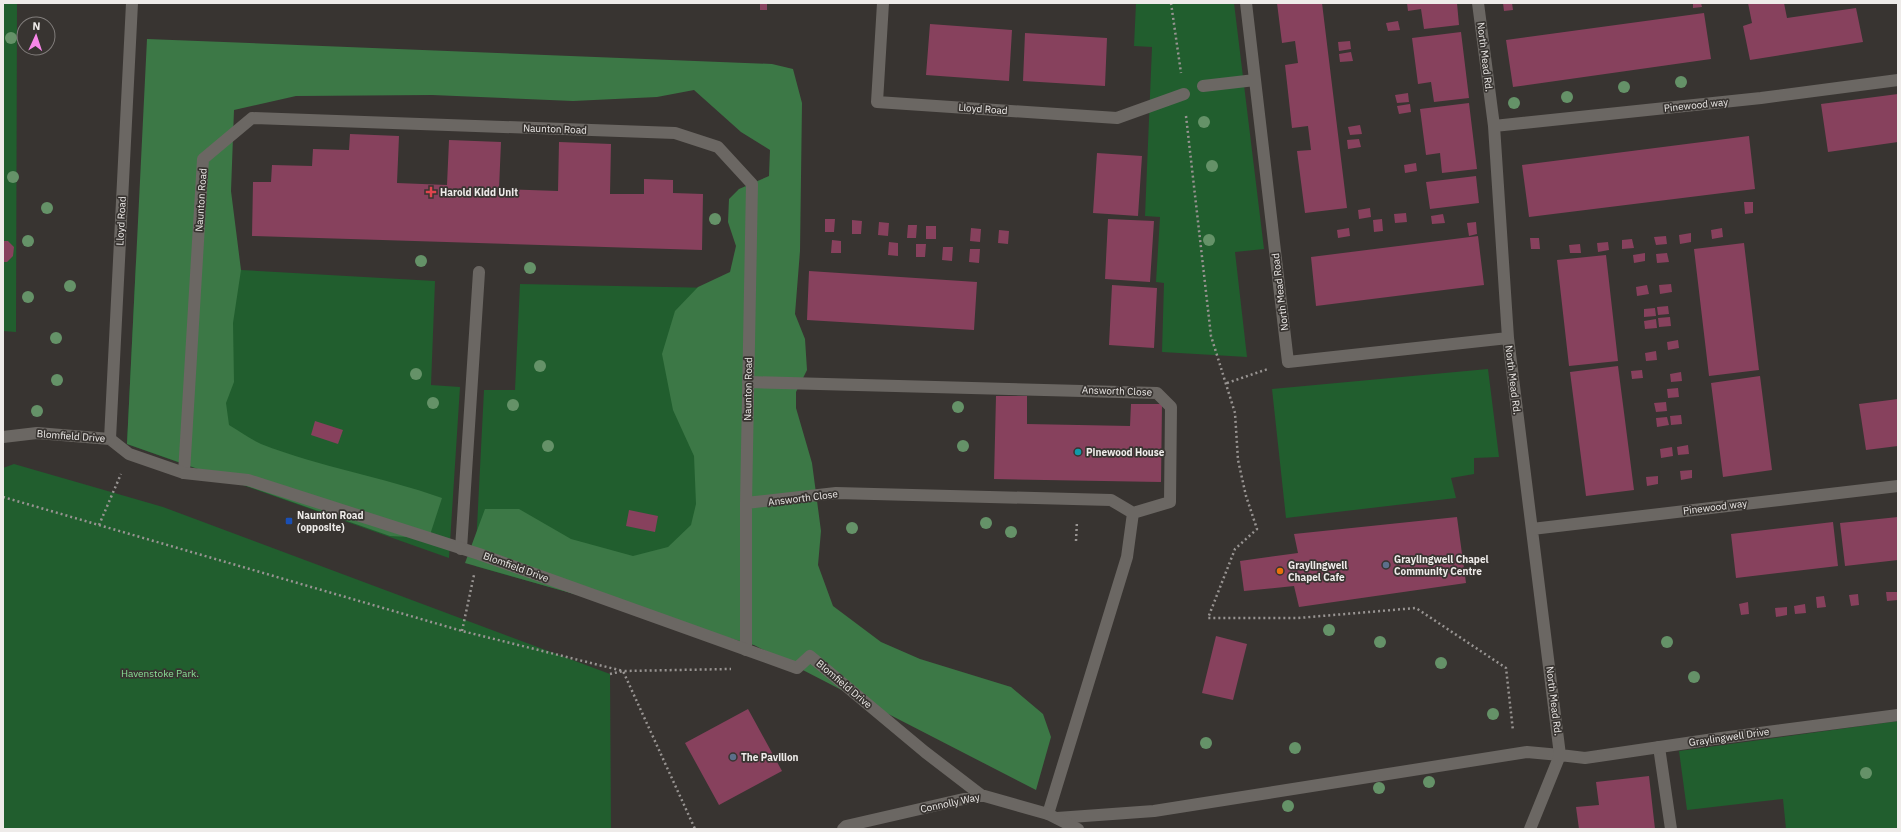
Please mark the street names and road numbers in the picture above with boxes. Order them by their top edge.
street label: North Mead Rd. [1474,22,1496,92]
street label: Pinewood way [1663,95,1729,115]
street label: Lloyd Road [958,101,1008,117]
street label: Naunton Road [523,121,587,137]
street label: Naunton Road [192,168,210,232]
street label: Lloyd Road [113,196,129,246]
street label: North Mead Road [1269,252,1291,332]
street label: North Mead Rd. [1502,345,1524,415]
street label: Naunton Road [741,357,755,421]
street label: Answorth Close [1082,383,1153,399]
street label: Blomfield Drive [36,427,106,445]
street label: Answorth Close [767,487,839,509]
street label: Pinewood way [1682,497,1748,517]
street label: Blomfield Drive [481,549,551,585]
street label: Blomfield Drive [813,657,875,711]
street label: North Mead Rd. [1543,666,1565,736]
street label: Graylingwell Drive [1688,725,1771,749]
street label: Connolly Way [919,790,981,816]

